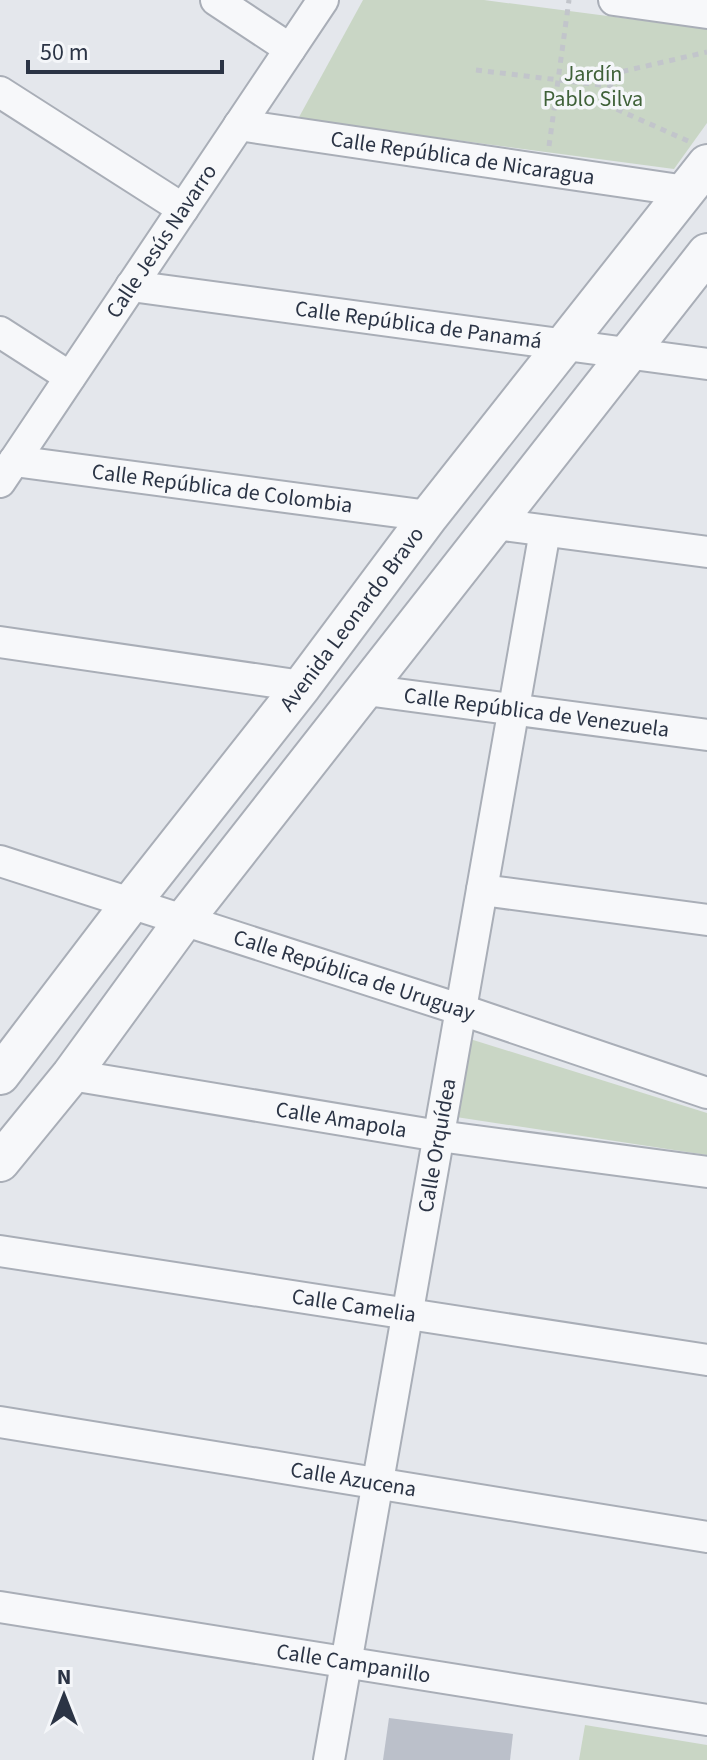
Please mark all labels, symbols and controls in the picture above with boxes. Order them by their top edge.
scale bar [28,24,222,74]
text: 50 m [40,35,89,70]
park label: Jardín Pablo Silva [543,58,643,115]
street label: Calle República de Nicaragua [328,123,597,193]
street label: Calle Jesús Navarro [98,158,225,325]
street label: Calle República de Panamá [293,292,544,357]
street label: Calle República de Colombia [90,455,355,522]
street label: Avenida Leonardo Bravo [272,520,432,718]
street label: Calle República de Venezuela [402,679,671,746]
street label: Calle República de Uruguay [229,921,480,1029]
street label: Calle Orquídea [410,1076,465,1215]
street label: Calle Amapola [273,1093,409,1146]
street label: Calle Camelia [290,1280,418,1331]
street label: Calle Azucena [288,1453,419,1505]
street label: Calle Campanillo [274,1635,433,1692]
north arrow [24,1656,104,1736]
text: N [57,1661,71,1693]

